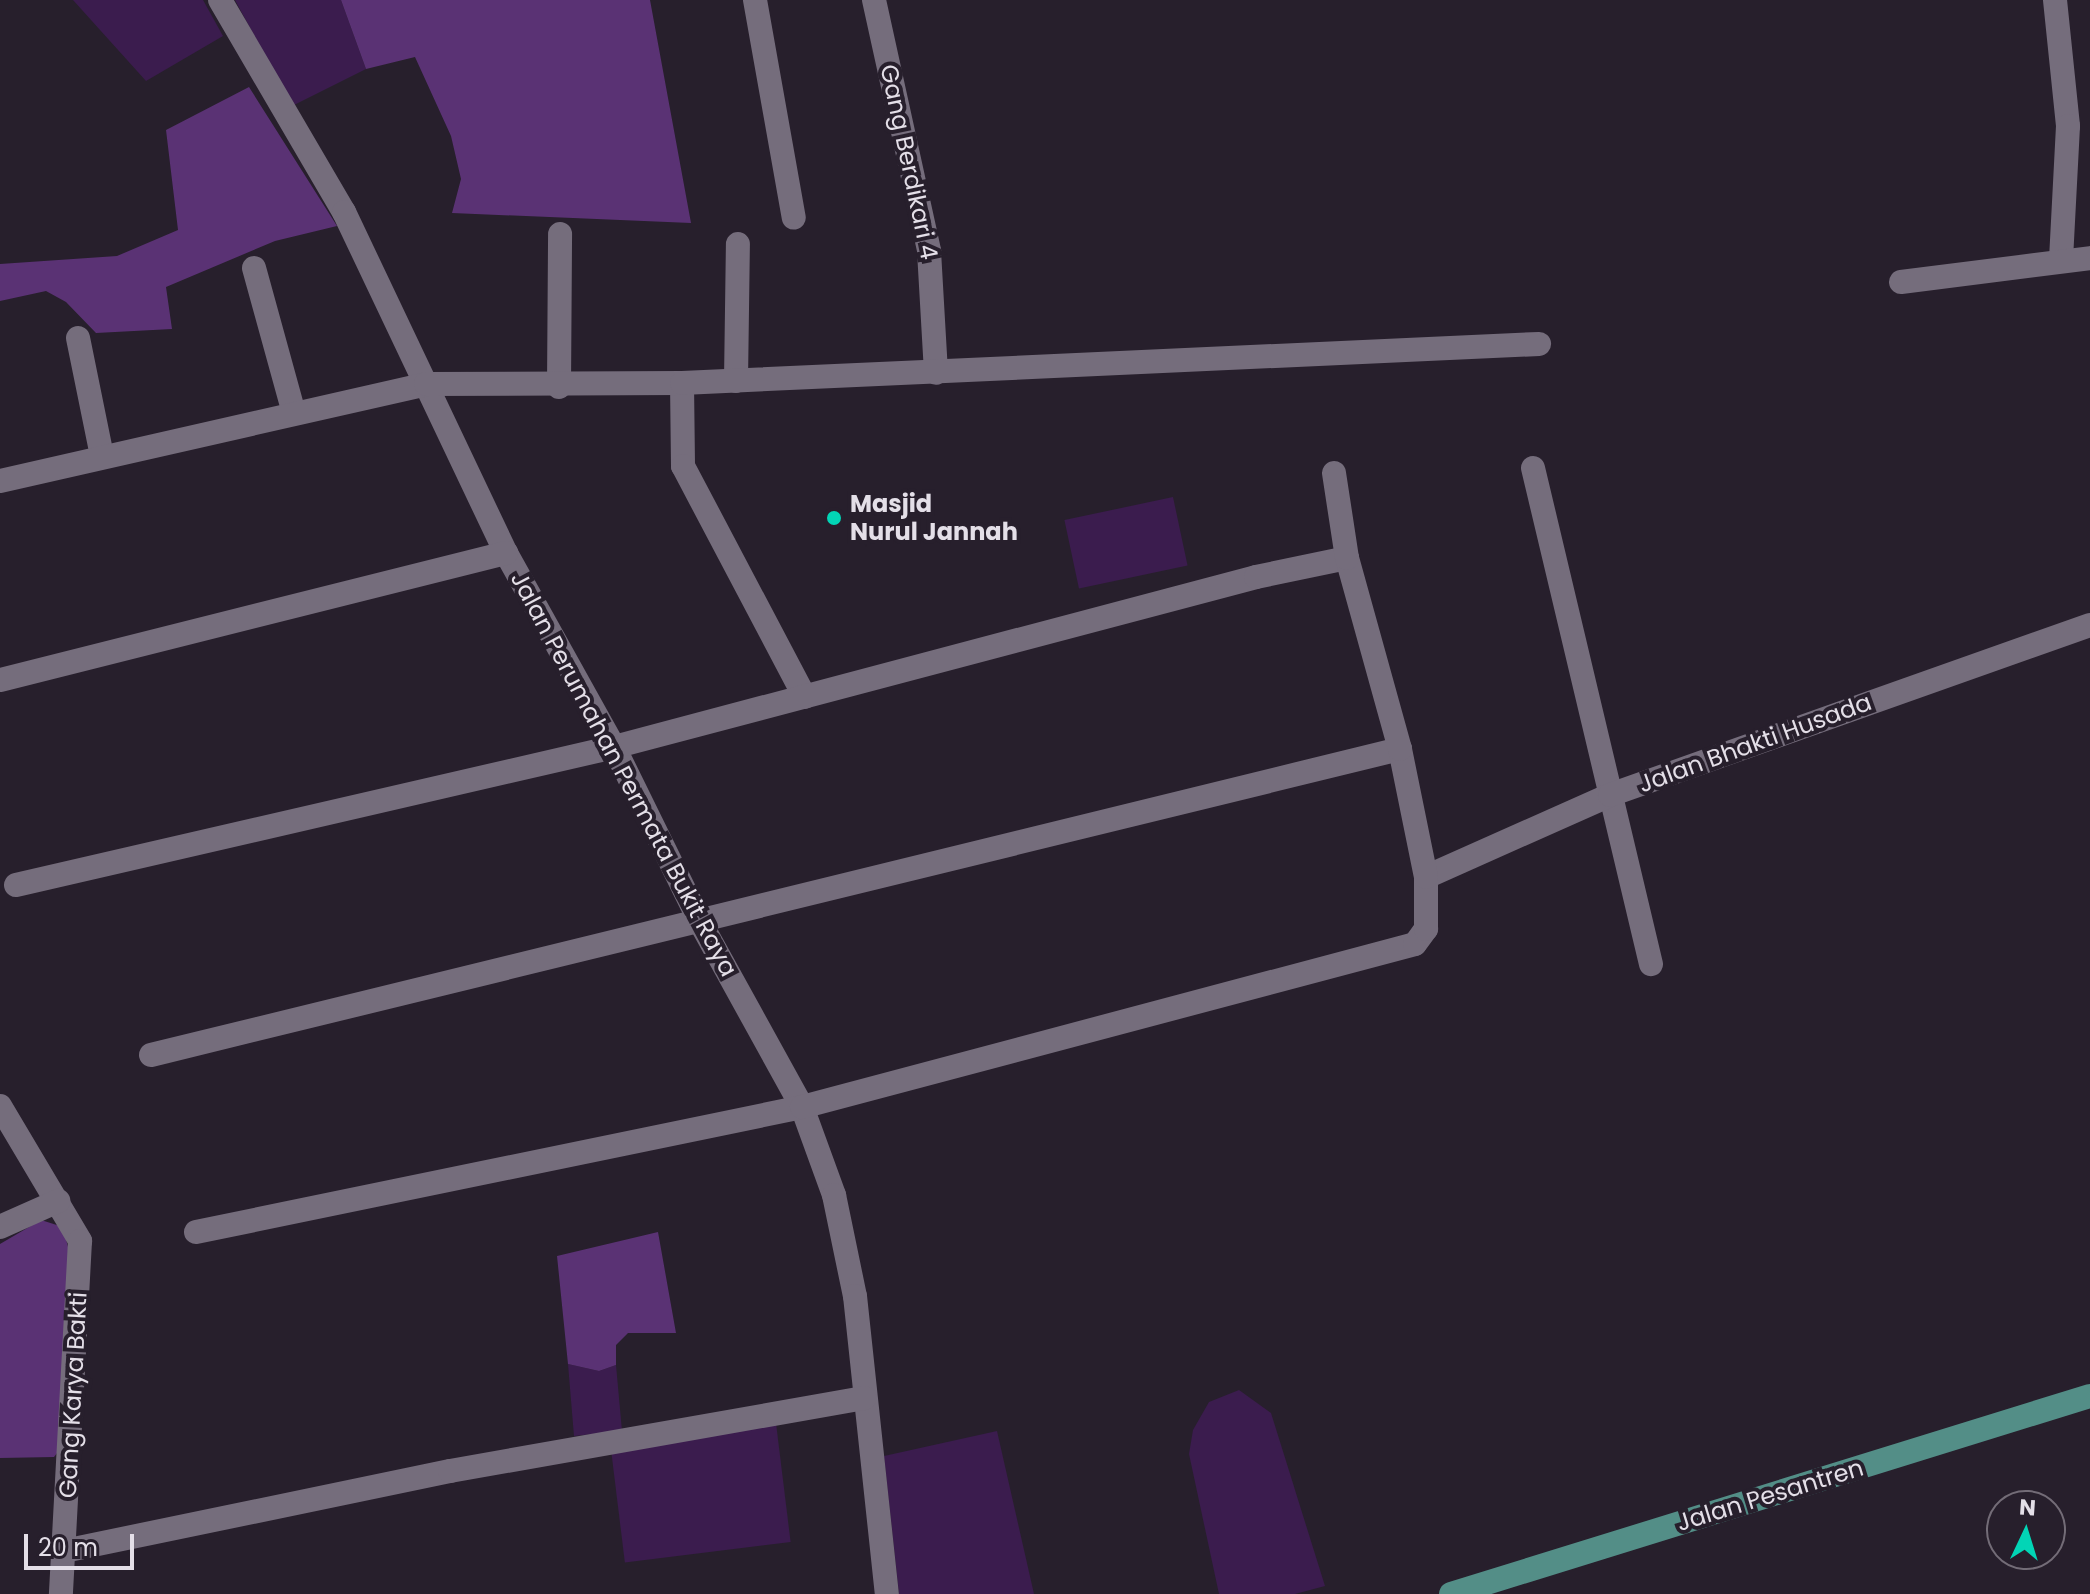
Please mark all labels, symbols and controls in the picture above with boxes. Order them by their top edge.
street label: Gang Berdikari 4 [874,62,944,262]
place label: Masjid Nurul Jannah [850,490,1018,546]
marker: Masjid Nurul Jannah [825,509,843,527]
street label: Jalan Perumahan Permata Bukit Raya [505,567,743,981]
street label: Jalan Bhakti Husada [1635,687,1875,799]
street label: Gang Karya Bakti [53,1291,93,1499]
street label: Jalan Pesantren [1673,1453,1867,1537]
north arrow [1986,1490,2066,1570]
text: N [2018,1492,2037,1524]
scale bar [28,1518,138,1568]
text: 20 m [38,1531,98,1564]

